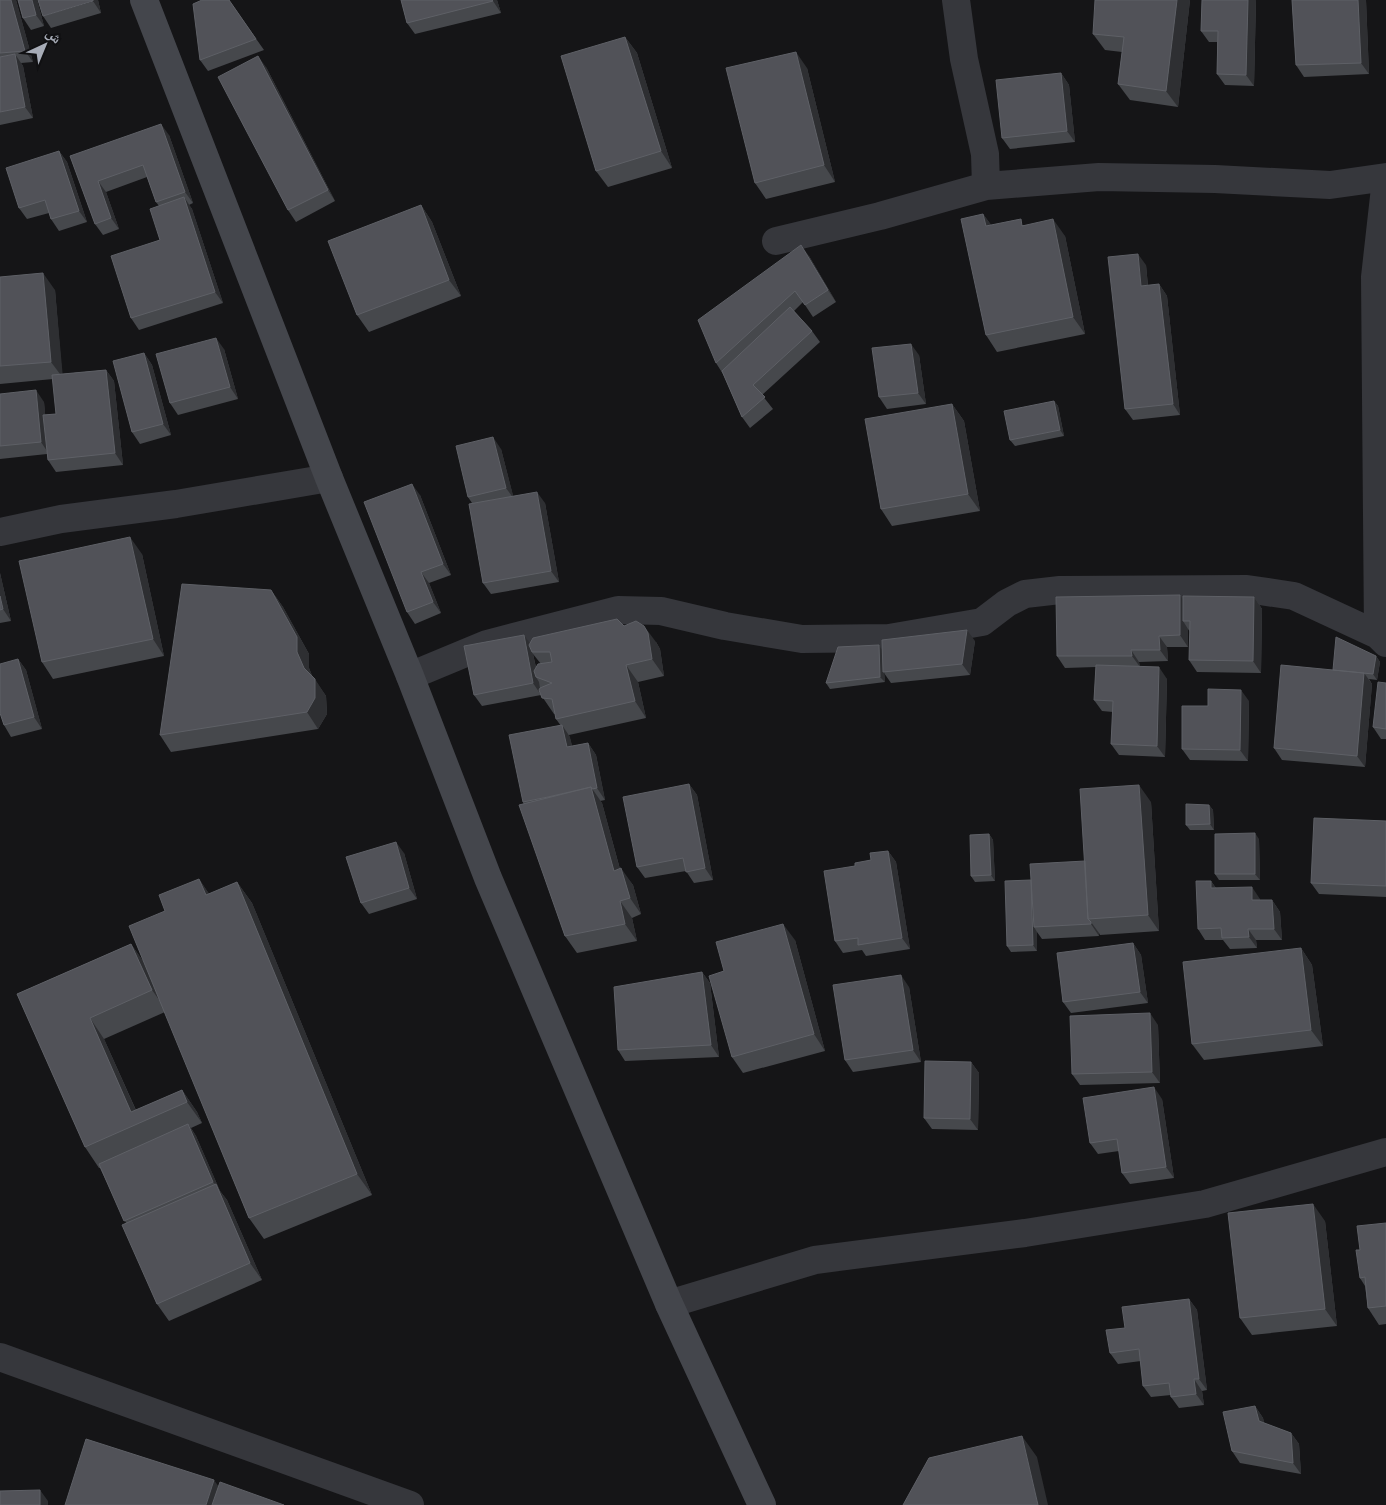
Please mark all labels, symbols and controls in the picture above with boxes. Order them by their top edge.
north arrow [20,20,70,70]
text: ش [42,24,66,47]

